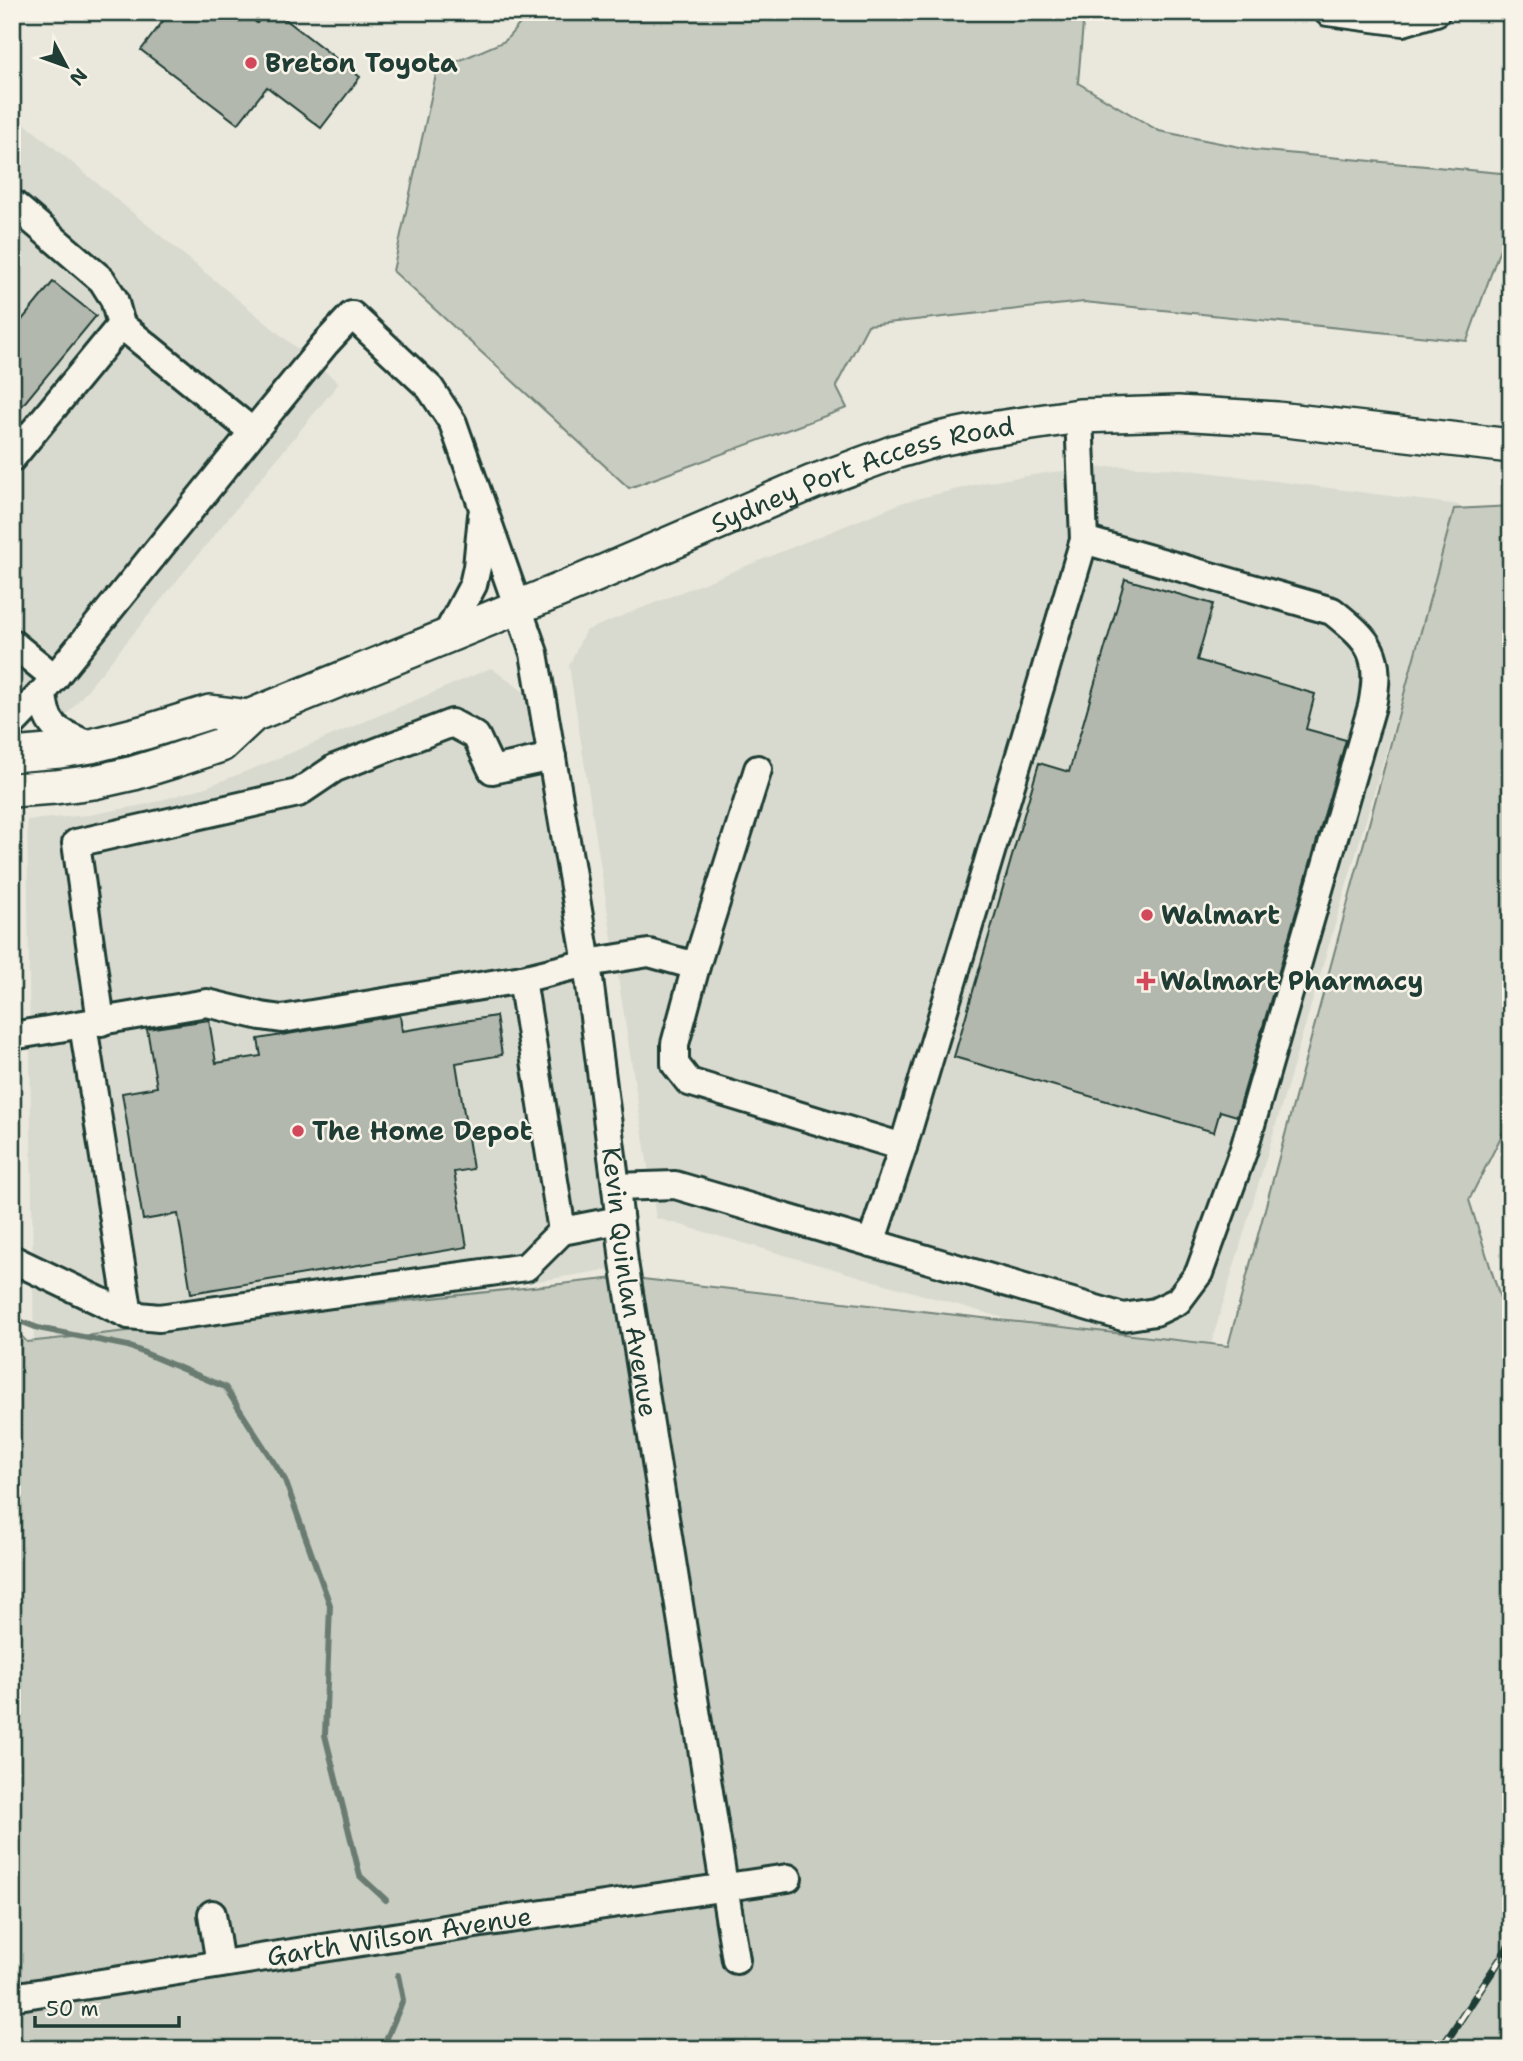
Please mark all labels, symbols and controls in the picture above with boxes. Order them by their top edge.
north arrow [32,32,102,102]
place label: Breton Toyota [265,45,458,80]
marker: Breton Toyota [243,55,259,71]
text: N [64,63,93,91]
street label: Sydney Port Access Road [705,408,1016,541]
place label: Walmart [1161,897,1280,932]
marker: Walmart [1139,907,1155,923]
place label: Walmart Pharmacy [1160,963,1423,998]
marker: Walmart Pharmacy [1138,973,1154,989]
place label: The Home Depot [312,1113,532,1148]
marker: The Home Depot [290,1123,306,1139]
street label: Kevin Quinlan Avenue [594,1145,667,1420]
street label: Garth Wilson Avenue [264,1898,534,1974]
scale bar [35,1984,178,2028]
text: 50 m [46,1995,99,2023]

